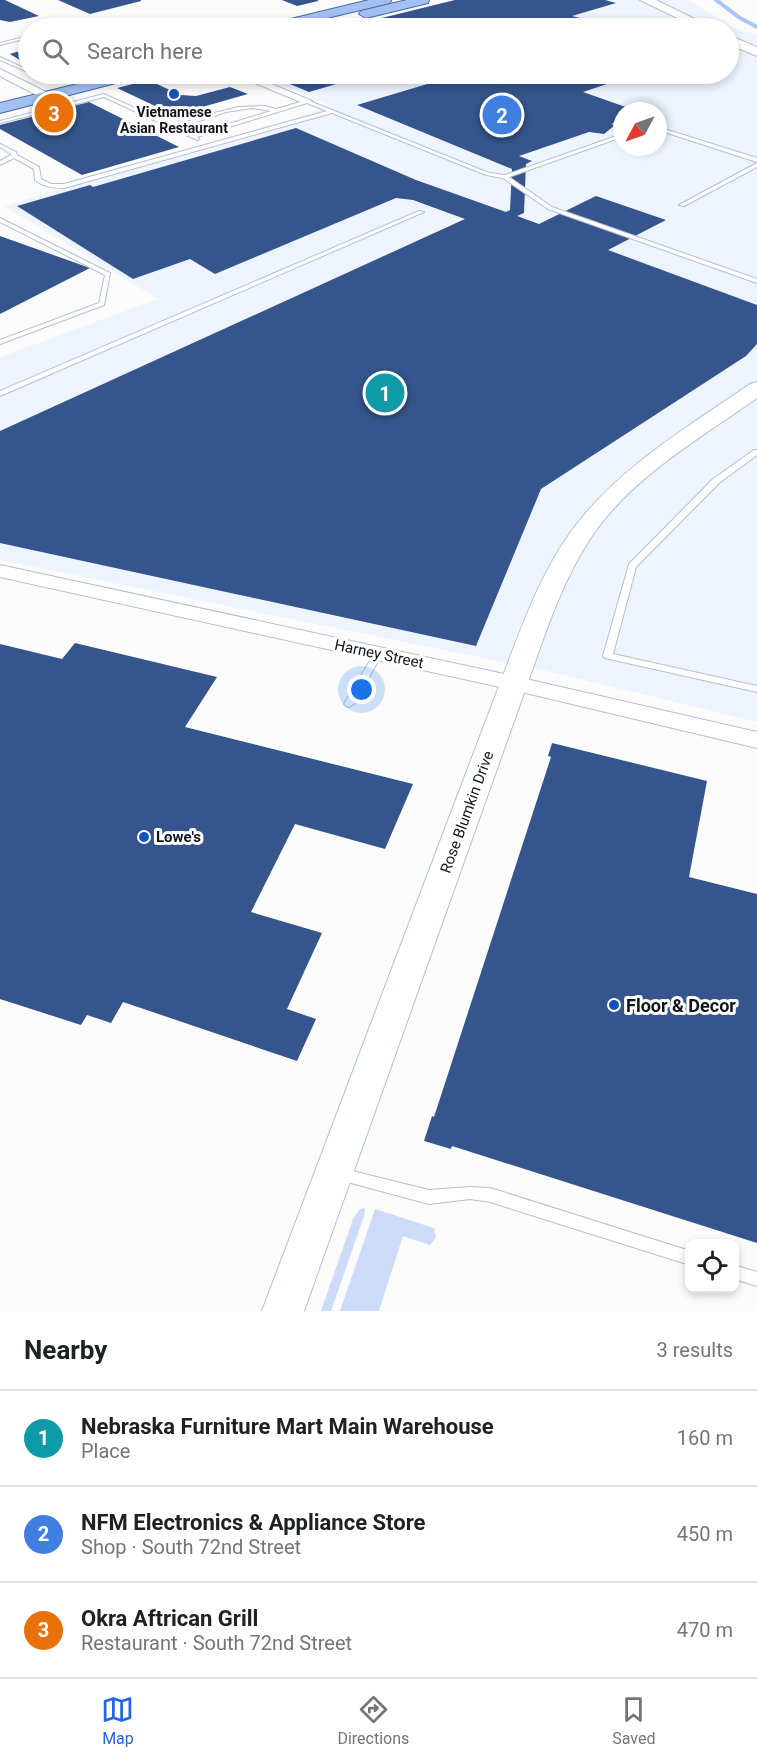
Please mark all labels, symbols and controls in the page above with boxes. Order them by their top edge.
search box [18,18,739,84]
icon: search [39,35,72,68]
text: Search here [87,39,203,64]
marker: Vietnamese Asian Restaurant [167,87,181,101]
pin: 3 [34,90,74,136]
pin: 2 [482,92,522,138]
north arrow [613,102,667,156]
place label: Vietnamese Asian Restaurant [120,104,228,136]
pin: 1 [366,370,404,416]
street label: Harney Street [333,636,425,672]
your location [347,675,376,704]
street label: Rose Blumkin Drive [437,748,497,875]
place label: Lowe's [156,828,201,846]
marker: Lowe's [137,830,151,844]
place label: Floor & Decor [626,995,736,1016]
marker: Floor & Decor [607,998,621,1012]
map controls [685,1239,739,1293]
button: locate [685,1239,739,1293]
text: Nearby [24,1335,107,1365]
text: 3 results [657,1338,733,1362]
text: Nebraska Furniture Mart Main Warehouse [81,1414,494,1439]
text: 1 [38,1426,49,1450]
text: 160 m [677,1426,733,1450]
text: Place [81,1439,130,1463]
text: NFM Electronics & Appliance Store [81,1510,425,1535]
text: 2 [38,1522,49,1546]
text: 450 m [677,1522,733,1546]
text: Shop · South 72nd Street [81,1535,301,1559]
text: Okra Aftrican Grill [81,1606,258,1631]
text: 3 [38,1618,49,1642]
text: 470 m [677,1618,733,1642]
text: Restaurant · South 72nd Street [81,1631,352,1655]
tab: Map [101,1693,134,1748]
tab: Directions [337,1693,409,1748]
tab: Saved [612,1693,656,1748]

